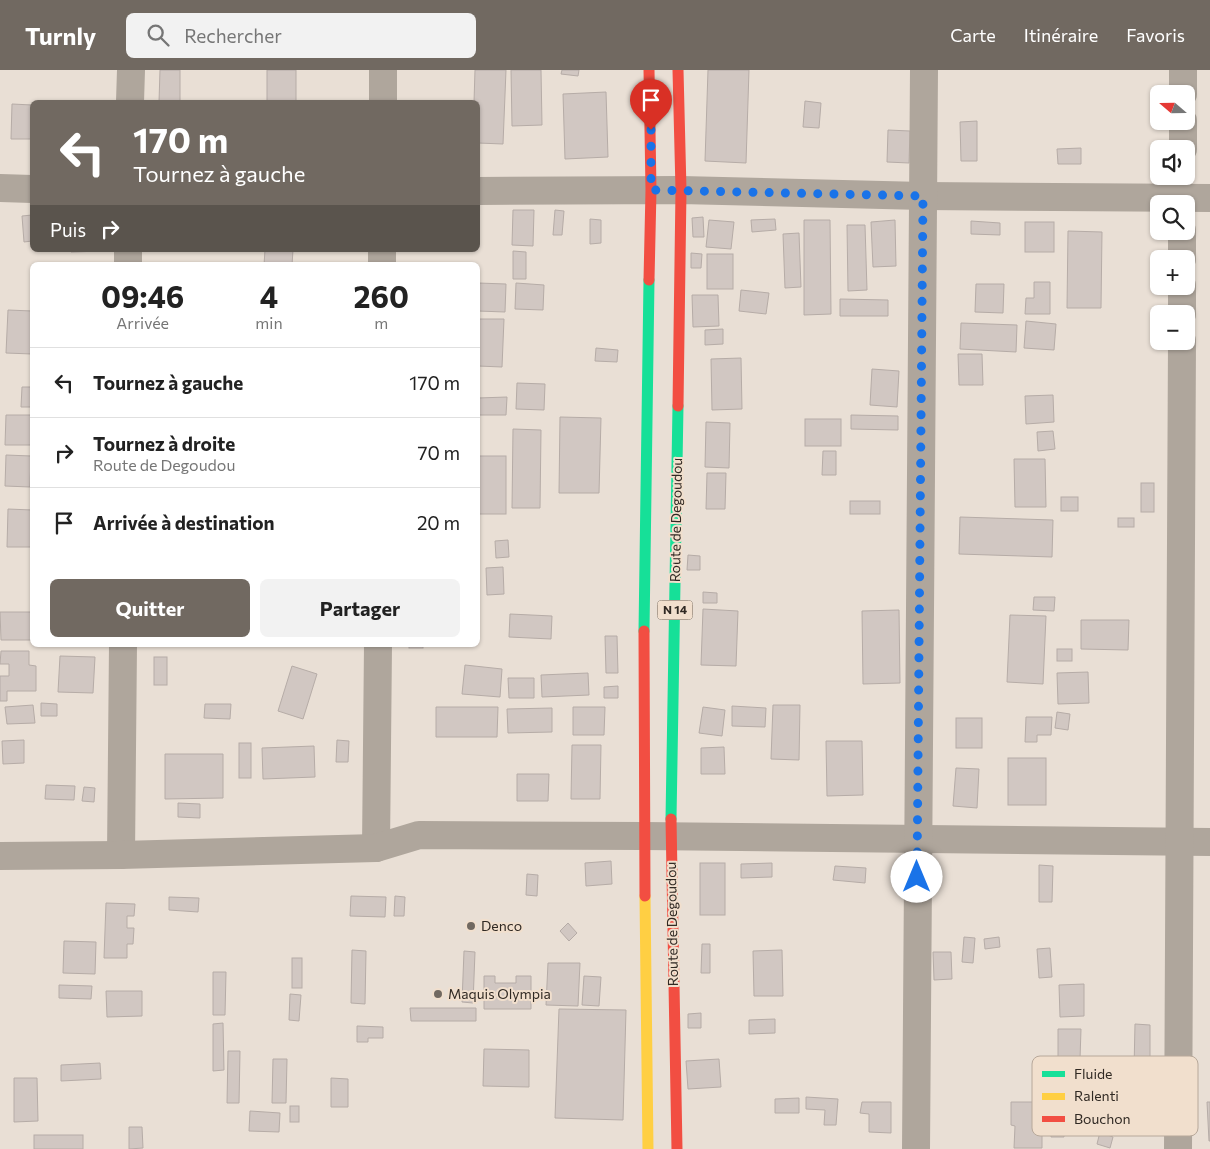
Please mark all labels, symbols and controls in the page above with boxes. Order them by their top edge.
search box [126,13,476,58]
text: Turnly [25,21,96,50]
icon: search [144,21,172,49]
text: Rechercher [184,24,282,47]
text: Carte [950,24,996,46]
text: Itinéraire [1024,24,1098,46]
text: Favoris [1126,24,1185,46]
pin [630,79,672,130]
north arrow [1150,85,1195,130]
map controls [1150,85,1195,350]
icon: arrive [637,86,665,114]
text: 170 m [133,117,228,160]
icon: left [50,120,115,185]
button: sound [1150,140,1195,185]
text: Tournez à gauche [133,160,305,187]
button: search [1150,195,1195,240]
icon: right [96,215,124,243]
text: Puis [50,218,86,241]
button: + [1150,250,1195,295]
text: 09:46 [101,277,184,314]
text: 4 [260,277,278,314]
text: 260 [354,277,409,314]
button: − [1150,305,1195,350]
text: Arrivée [116,313,169,332]
text: min [255,313,283,332]
text: m [374,313,388,332]
icon: left [50,369,78,397]
text: Tournez à gauche [93,371,243,394]
text: 170 m [409,371,460,394]
text: Tournez à droite [93,432,235,455]
icon: right [50,439,78,467]
text: 70 m [417,441,460,464]
text: Route de Degoudou [93,455,235,474]
street label: Route de Degoudou [666,458,685,582]
icon: arrive [50,509,78,537]
text: Arrivée à destination [93,511,275,534]
text: 20 m [417,511,460,534]
button: Quitter [50,579,250,637]
button: Partager [260,579,460,637]
road number: N 14 [658,600,692,620]
position arrow [890,850,942,902]
street label: Route de Degoudou [662,862,681,986]
place label: Denco [481,917,522,934]
marker: Denco [465,920,477,932]
place label: Maquis Olympia [448,985,551,1002]
marker: Maquis Olympia [432,988,444,1000]
legend [1032,1056,1198,1136]
text: Fluide [1074,1065,1112,1082]
text: Ralenti [1074,1087,1119,1104]
text: Bouchon [1074,1110,1131,1127]

